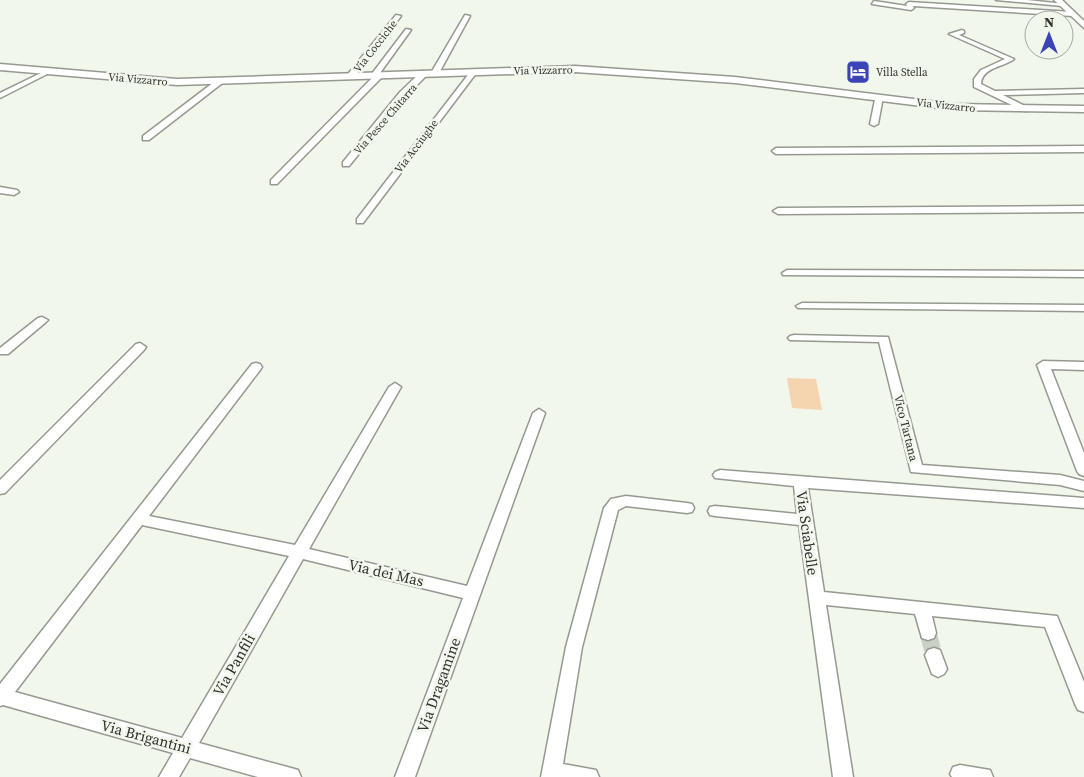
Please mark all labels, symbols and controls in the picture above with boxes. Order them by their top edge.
north arrow [1024,10,1074,60]
text: N [1044,12,1054,32]
street label: Via Cocciche [350,17,401,76]
hotel icon: Villa Stella [845,59,871,85]
street label: Via Vizzarro [513,62,573,79]
place label: Villa Stella [876,65,928,80]
street label: Via Vizzarro [108,69,168,90]
street label: Via Pesce Chitarra [350,80,421,158]
street label: Via Vizzarro [916,95,976,116]
street label: Via Acciughe [391,116,442,176]
street label: Vico Tartana [890,393,922,464]
street label: Via Sciabelle [791,489,824,577]
street label: Via dei Mas [346,554,426,591]
street label: Via Panfili [207,630,260,700]
street label: Via Dragamine [412,634,466,735]
street label: Via Brigantini [99,714,194,759]

